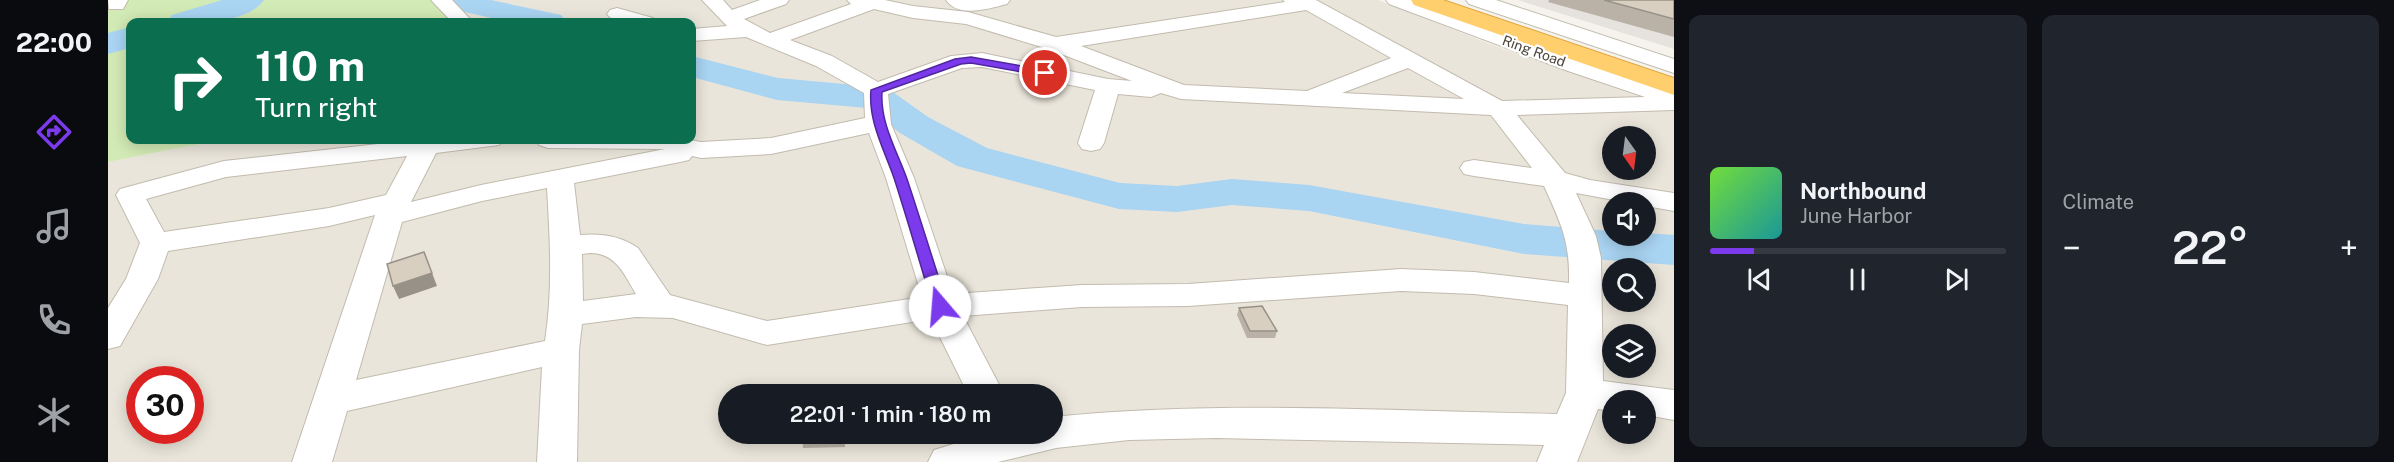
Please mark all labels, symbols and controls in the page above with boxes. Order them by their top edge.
text: 22:00 [16,26,92,58]
street label: Ring Road [1500,32,1568,70]
text: 110 m [255,41,365,90]
icon: right [156,42,234,120]
pin [1019,47,1070,98]
icon: arrive [1028,56,1061,89]
text: Turn right [255,91,378,123]
icon: directions [33,111,75,153]
north arrow [1602,126,1656,180]
map controls [1602,126,1656,444]
text: Northbound [1800,178,1926,204]
text: Climate [2063,190,2134,214]
button: sound [1602,192,1656,246]
text: June Harbor [1800,204,1912,228]
icon: music [33,205,75,247]
text: 22° [2172,221,2249,274]
text: − [2063,229,2081,267]
text: + [2340,229,2358,267]
button: search [1602,258,1656,312]
icon: previous [1743,263,1776,296]
icon: pause [1841,263,1874,296]
icon: next [1940,263,1973,296]
position arrow [908,274,972,338]
icon: phone [33,299,75,341]
button: layers [1602,324,1656,378]
speed limit sign: 30 [126,366,204,444]
button: + [1602,390,1656,444]
icon: climate [33,394,75,436]
text: 22:01 · 1 min · 180 m [790,401,991,427]

